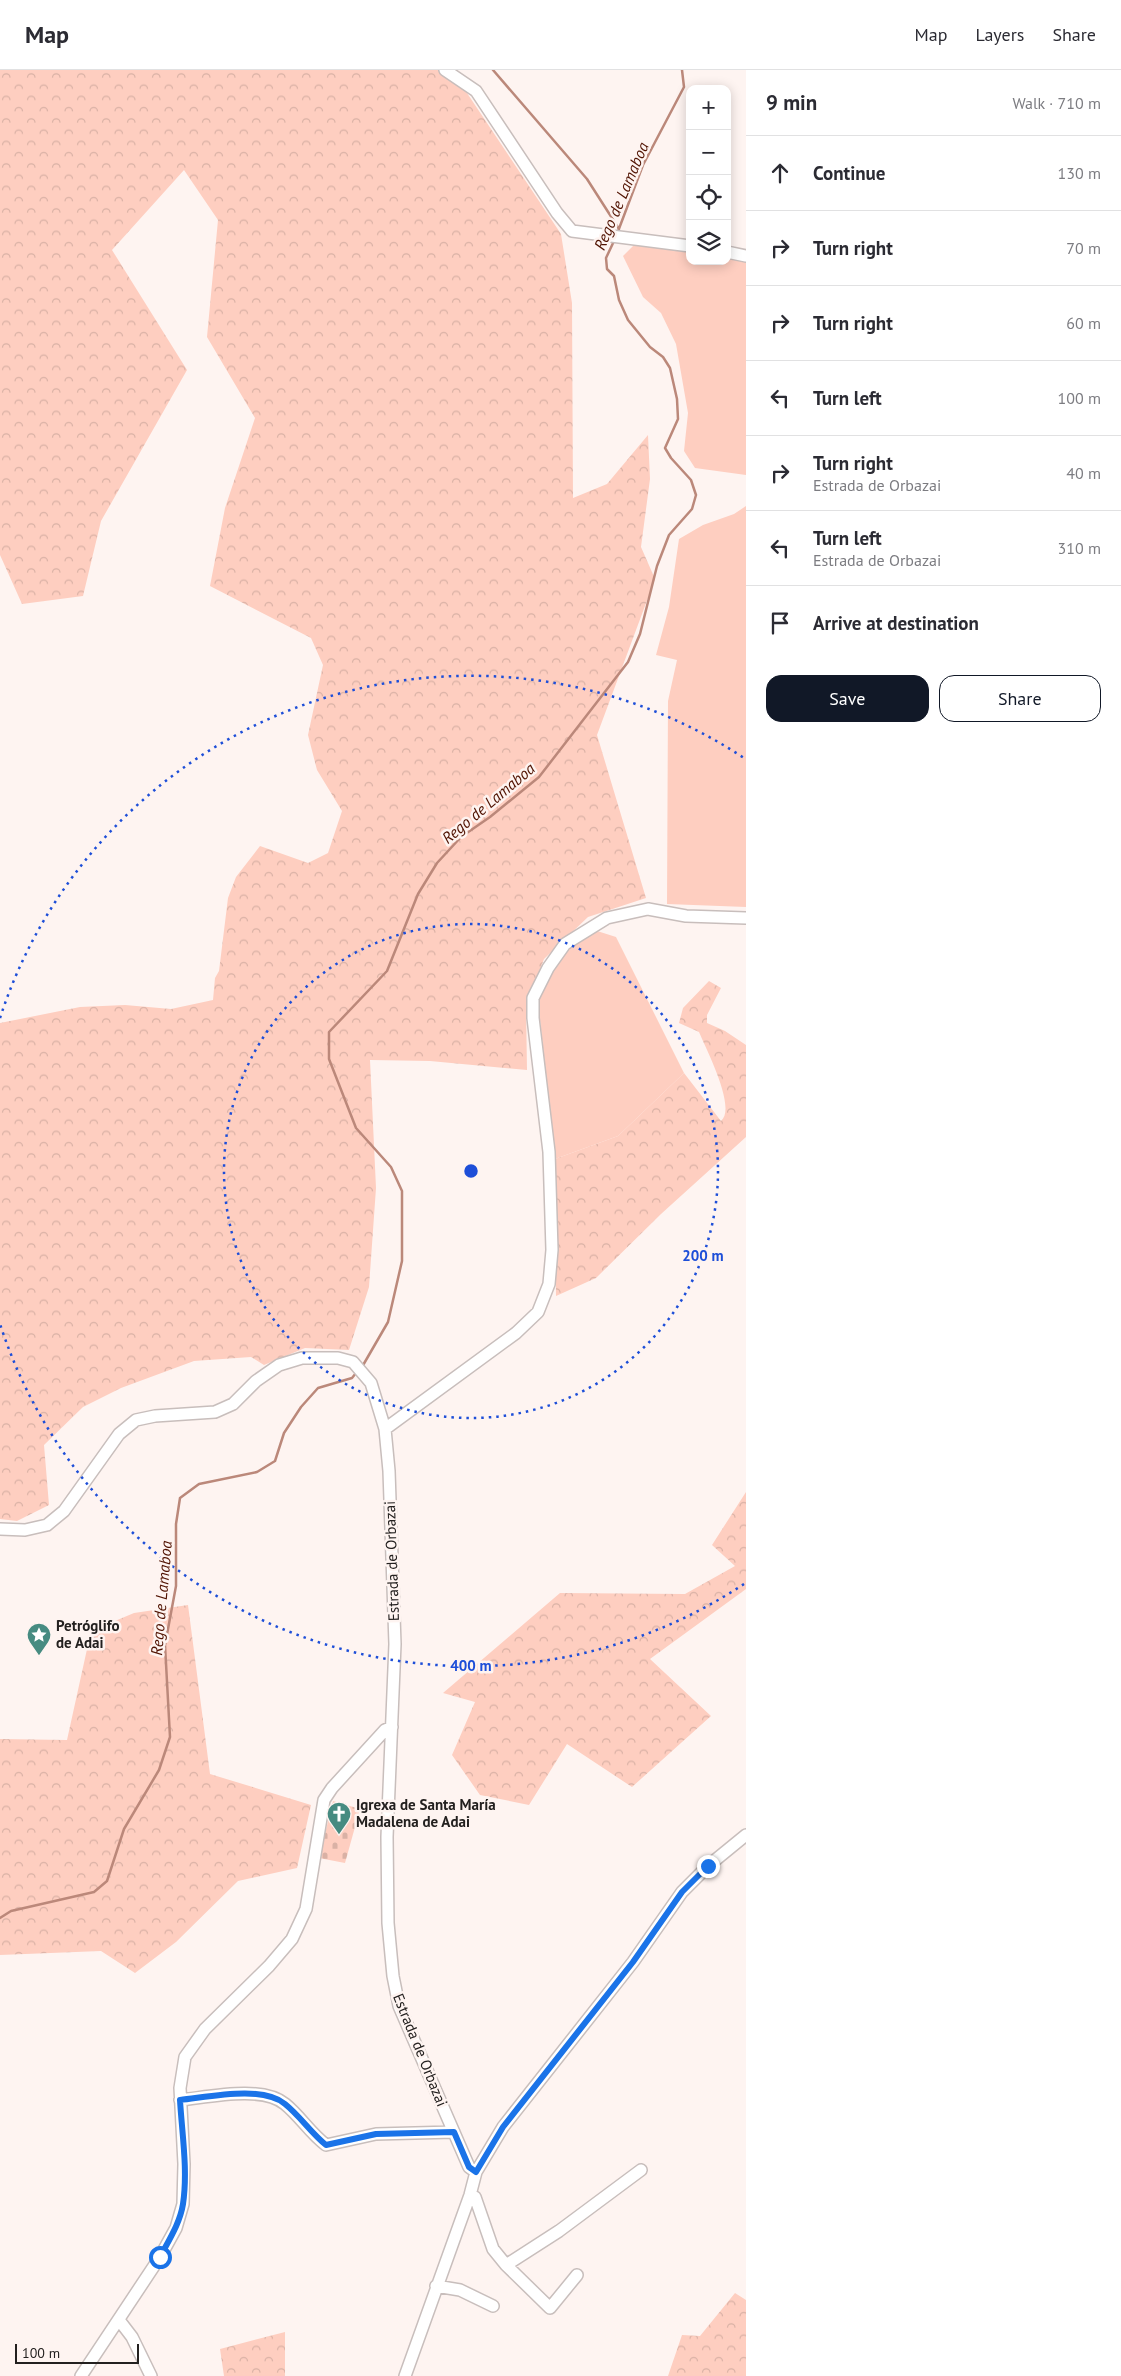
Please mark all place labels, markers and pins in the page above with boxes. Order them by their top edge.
centre of rings [462,1162,480,1180]
place label: Petróglifo de Adai [56,1616,120,1652]
place icon: Petróglifo de Adai [26,1622,52,1656]
place label: Igrexa de Santa María Madalena de Adai [356,1795,496,1831]
church icon: Igrexa de Santa María Madalena de Adai [326,1801,352,1835]

